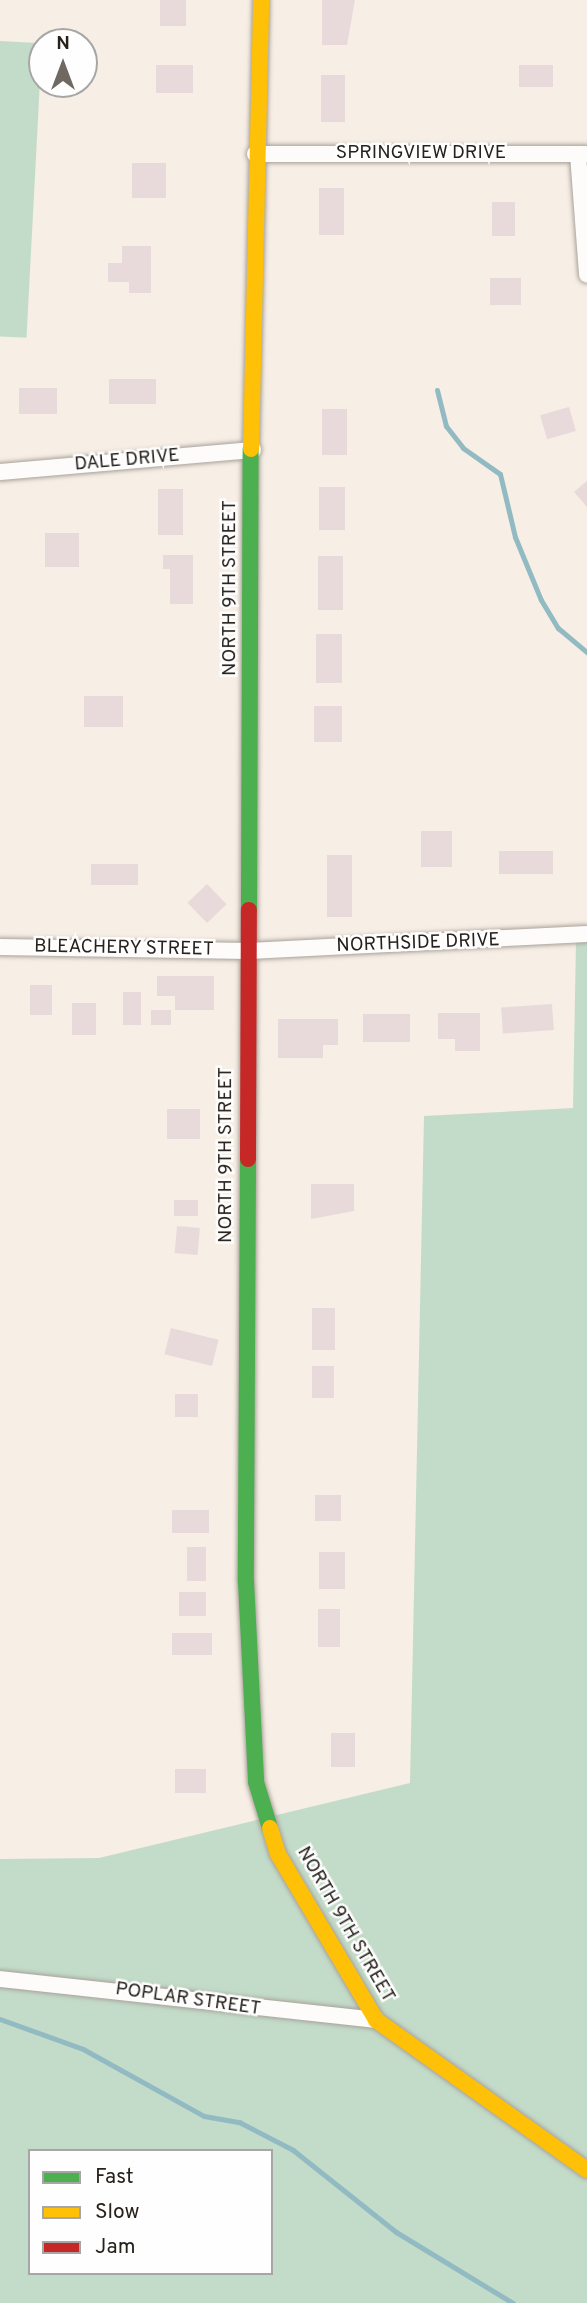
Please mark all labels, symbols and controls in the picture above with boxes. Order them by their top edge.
north arrow [28,28,98,98]
text: N [56,32,70,56]
street label: SPRINGVIEW DRIVE [336,143,506,165]
street label: DALE DRIVE [74,445,180,477]
street label: NORTH 9TH STREET [220,500,242,676]
street label: NORTHSIDE DRIVE [336,930,500,958]
street label: BLEACHERY STREET [34,936,214,962]
street label: NORTH 9TH STREET [216,1067,238,1243]
street label: NORTH 9TH STREET [291,1843,399,2007]
street label: POPLAR STREET [114,1979,262,2021]
legend [28,2149,273,2275]
text: Fast [95,2164,134,2191]
text: Slow [95,2199,140,2226]
text: Jam [95,2234,136,2261]

